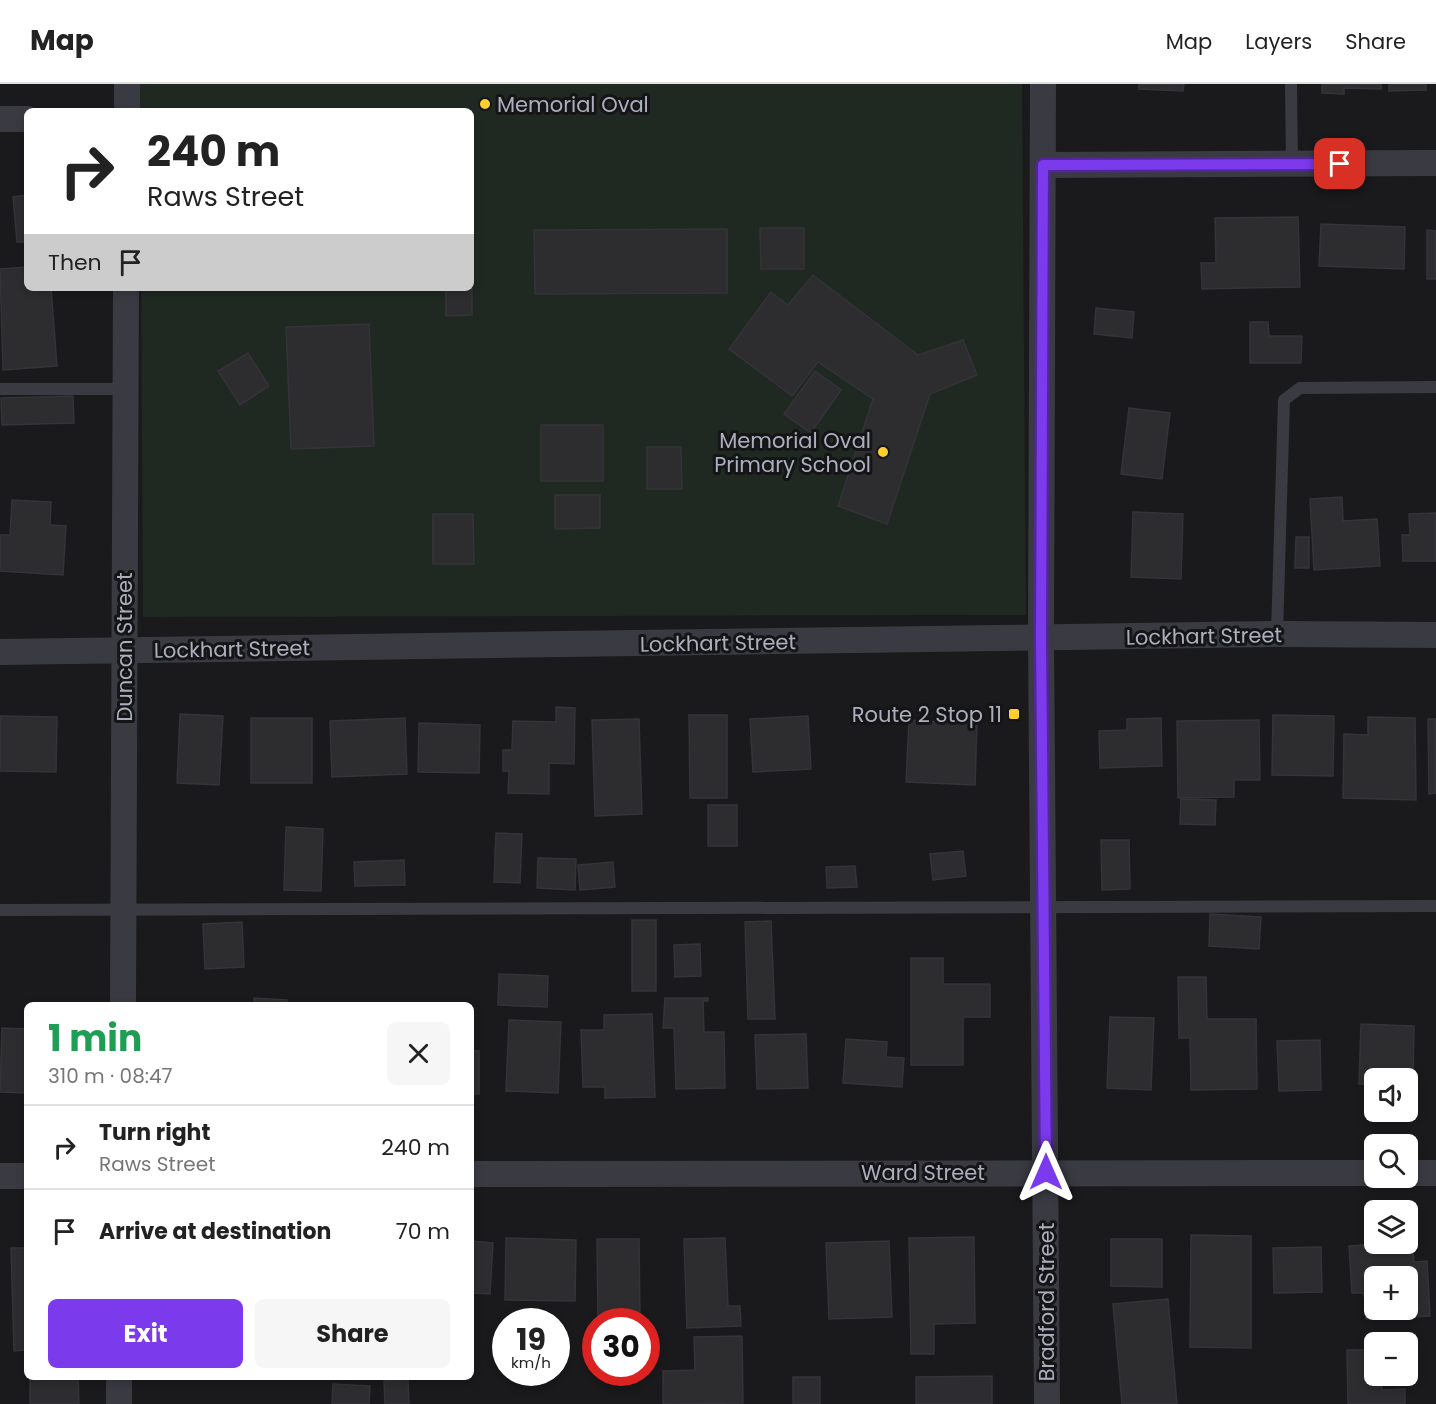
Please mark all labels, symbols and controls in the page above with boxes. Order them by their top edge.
text: Map [30,21,94,60]
text: Map [1166,27,1212,56]
text: Layers [1245,27,1312,56]
text: Share [1345,27,1406,56]
place label: Memorial Oval [497,90,649,119]
marker: Memorial Oval [478,97,492,111]
text: 240 m [147,122,280,181]
icon: right [48,132,126,210]
pin [1314,138,1365,189]
icon: arrive [1323,147,1356,180]
text: Raws Street [147,178,304,215]
icon: arrive [114,246,147,279]
text: Then [48,247,102,278]
place label: Memorial Oval Primary School [714,426,871,479]
marker: Memorial Oval Primary School [876,445,890,459]
street label: Duncan Street [110,572,139,722]
street label: Lockhart Street [1126,620,1282,652]
street label: Lockhart Street [640,627,796,659]
street label: Lockhart Street [154,633,310,665]
place label: Route 2 Stop 11 [852,700,1002,729]
marker: Route 2 Stop 11 [1007,707,1021,721]
text: 1 min [48,1013,142,1064]
button: close [387,1022,450,1085]
text: 310 m · 08:47 [48,1062,173,1090]
map controls [1364,1068,1418,1386]
button: sound [1364,1068,1418,1122]
text: Turn right [99,1117,210,1148]
icon: right [48,1131,81,1164]
text: 240 m [381,1132,450,1163]
button: search [1364,1134,1418,1188]
position arrow [1014,1140,1078,1204]
text: Raws Street [99,1150,215,1178]
street label: Ward Street [861,1158,985,1187]
button: layers [1364,1200,1418,1254]
icon: arrive [48,1215,81,1248]
text: Arrive at destination [99,1216,331,1247]
text: 70 m [396,1216,450,1247]
street label: Bradford Street [1032,1223,1061,1381]
button: + [1364,1266,1418,1320]
button: Exit [48,1299,243,1368]
button: Share [255,1299,450,1368]
speed limit sign: 30 [582,1308,660,1386]
text: 19 [516,1318,546,1361]
button: − [1364,1332,1418,1386]
text: km/h [511,1352,551,1373]

